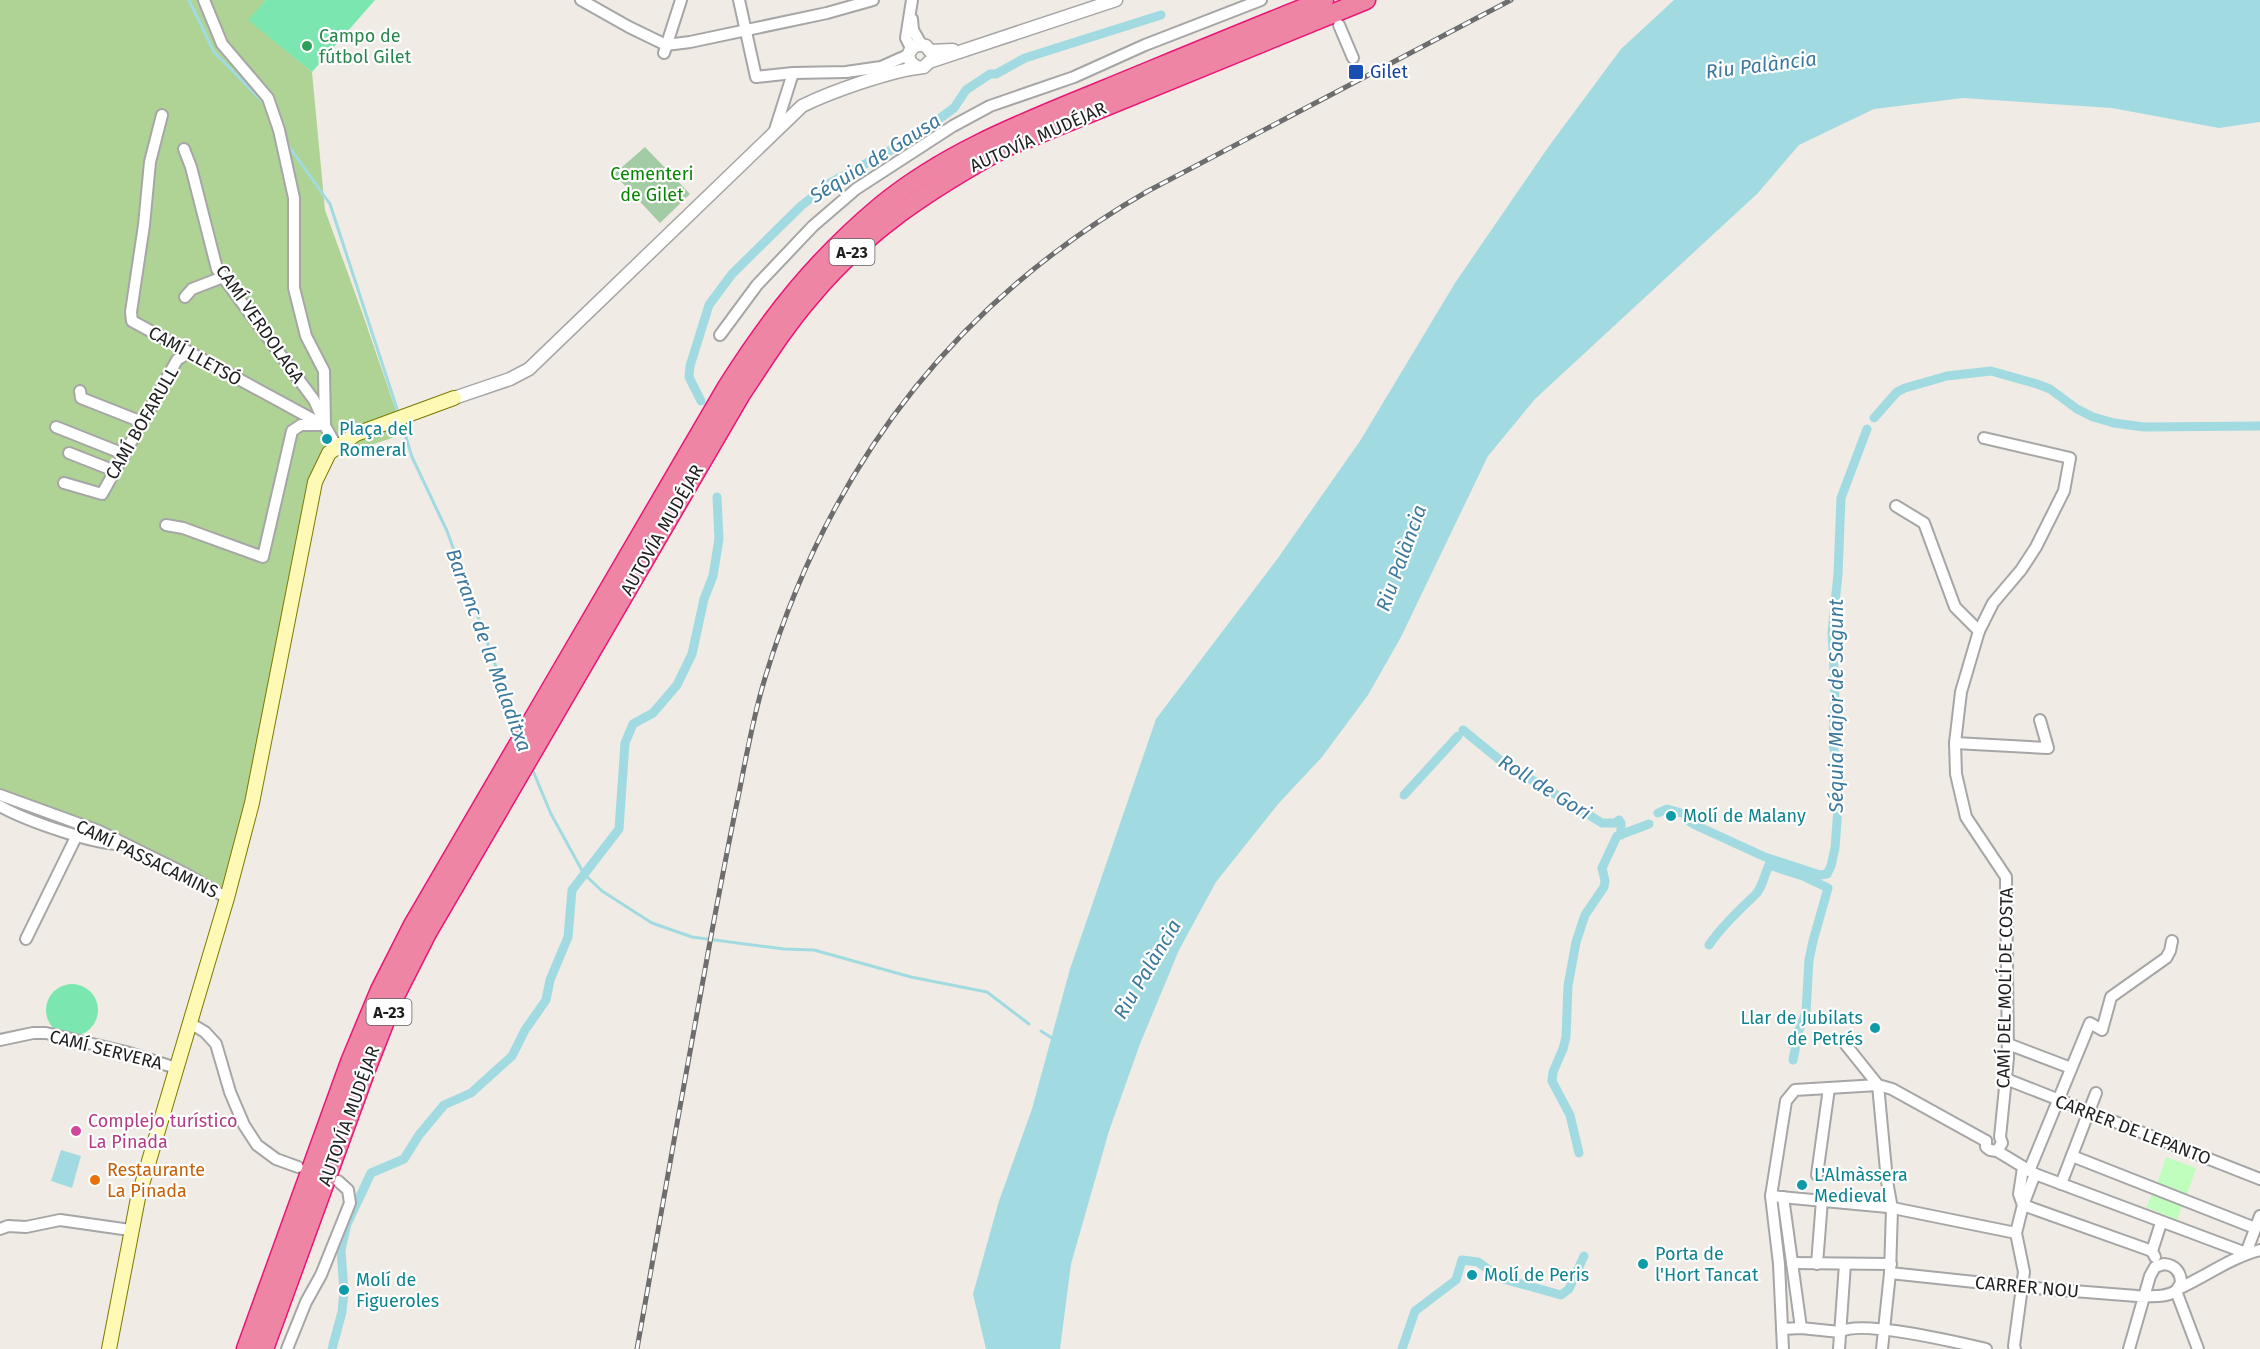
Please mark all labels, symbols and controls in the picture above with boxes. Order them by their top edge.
place label: Campo de fútbol Gilet [319,25,412,68]
marker: Campo de fútbol Gilet [300,39,314,53]
water label: Riu Palància [1704,46,1818,84]
place label: Gilet [1370,61,1408,83]
marker: Gilet [1347,63,1365,81]
street label: AUTOVÍA MUDÉJAR [966,96,1110,177]
water label: Séquia de Gausa [804,108,945,208]
park label: Cementeri de Gilet [610,163,694,206]
road number: A-23 [830,239,874,265]
street label: CAMÍ VERDOLAGA [211,260,310,388]
street label: CAMÍ LLETSÓ [145,320,246,391]
street label: CAMÍ BOFARULL [100,362,183,483]
place label: Plaça del Romeral [339,418,413,461]
marker: Plaça del Romeral [320,432,334,446]
street label: AUTOVÍA MUDÉJAR [615,460,708,599]
water label: Riu Palància [1371,501,1431,615]
water label: Barranc de la Maladitxa [441,545,537,755]
water label: Séquia Major de Sagunt [1824,598,1848,814]
water label: Roll de Gori [1494,749,1596,825]
place label: Molí de Malany [1683,805,1806,827]
marker: Molí de Malany [1664,809,1678,823]
street label: CAMÍ PASSACAMINS [72,814,222,903]
street label: CAMÍ DEL MOLÍ DE COSTA [1991,887,2018,1089]
water label: Riu Palància [1108,915,1186,1023]
road number: A-23 [366,999,412,1025]
place label: Llar de Jubilats de Petrés [1741,1007,1863,1050]
marker: Llar de Jubilats de Petrés [1868,1021,1882,1035]
street label: CAMÍ SERVERA [47,1024,166,1075]
street label: AUTOVÍA MUDÉJAR [313,1043,385,1189]
street label: CARRER DE LEPANTO [2052,1090,2214,1170]
place label: Complejo turístico La Pinada [88,1110,237,1153]
marker: Complejo turístico La Pinada [69,1124,83,1138]
place label: Restaurante La Pinada [107,1159,205,1202]
place label: L'Almàssera Medieval [1814,1164,1908,1207]
marker: Restaurante La Pinada [88,1173,102,1187]
marker: L'Almàssera Medieval [1795,1178,1809,1192]
place label: Porta de l'Hort Tancat [1655,1243,1759,1286]
marker: Porta de l'Hort Tancat [1636,1257,1650,1271]
place label: Molí de Peris [1484,1264,1589,1286]
marker: Molí de Peris [1465,1268,1479,1282]
place label: Molí de Figueroles [356,1269,439,1312]
street label: CARRER NOU [1974,1272,2080,1302]
marker: Molí de Figueroles [337,1283,351,1297]

